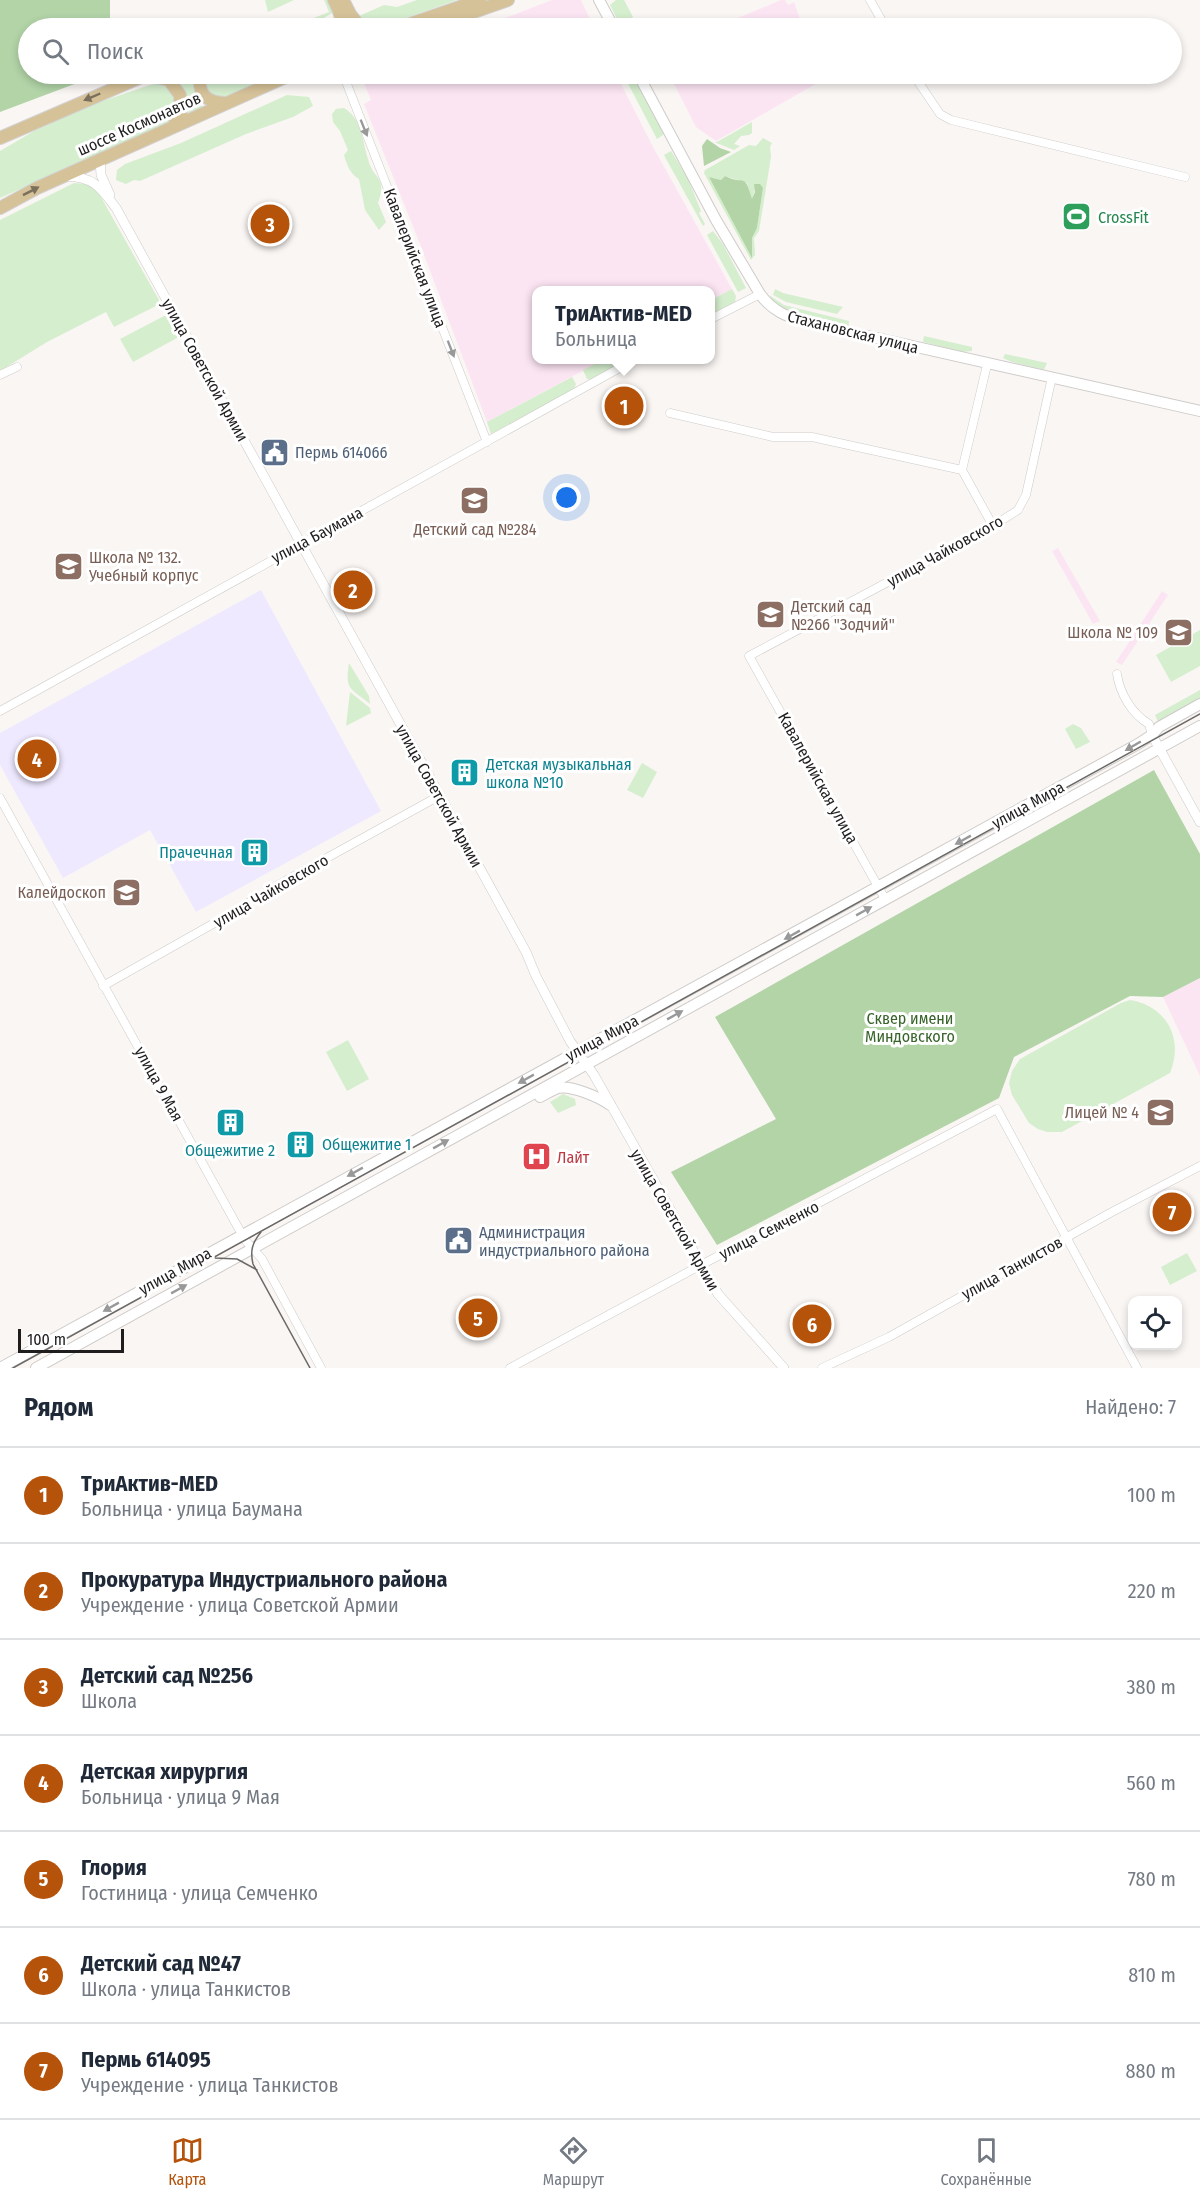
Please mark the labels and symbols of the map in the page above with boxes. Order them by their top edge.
street label: шоссе Космонавтов [74,88,204,160]
one-way arrow [82,92,100,102]
one-way arrow [360,119,370,137]
one-way arrow [23,186,40,196]
street label: Кавалерийская улица [380,186,450,330]
sports icon: CrossFit [1061,201,1093,233]
pin: 3 [250,202,290,246]
place label: CrossFit [1098,208,1149,227]
street label: улица Советской Армии [158,295,252,445]
street label: Стахановская улица [786,307,921,358]
one-way arrow [446,340,456,358]
pin: 1 [604,384,644,428]
public building icon: Пермь 614066 [258,436,290,468]
place label: Пермь 614066 [295,443,387,462]
your location [552,483,581,512]
school or university icon: Детский сад №284 [459,485,491,517]
street label: улица Баумана [268,503,366,567]
street label: улица Чайковского [884,511,1006,591]
place label: Детский сад №284 [412,520,537,539]
place label: Школа № 132. Учебный корпус [88,548,199,585]
school or university icon: Школа № 132. Учебный корпус [52,550,84,582]
pin: 2 [334,568,372,612]
place label: Детский сад №266 "Зодчий" [790,597,895,634]
school or university icon: Детский сад №266 "Зодчий" [754,599,786,631]
school or university icon: Школа № 109 [1163,616,1195,648]
place label: Школа № 109 [1067,623,1158,642]
street label: Кавалерийская улица [774,709,862,847]
street label: улица Советской Армии [392,721,486,871]
pin: 4 [18,736,57,782]
one-way arrow [1125,741,1142,751]
place label: Детская музыкальная школа №10 [485,755,632,792]
building icon: Детская музыкальная школа №10 [449,757,481,789]
street label: улица Мира [988,777,1068,833]
one-way arrow [954,835,971,845]
building icon: Прачечная [238,836,270,868]
place label: Прачечная [159,843,233,862]
street label: улица Чайковского [210,850,332,932]
school or university icon: Калейдоскоп [111,876,143,908]
place label: Калейдоскоп [17,883,106,902]
one-way arrow [856,906,873,916]
one-way arrow [784,930,801,940]
park label: Сквер имени Миндовского [865,1009,955,1046]
one-way arrow [667,1010,684,1020]
street label: улица Мира [562,1011,642,1065]
street label: улица 9 Мая [131,1043,187,1125]
one-way arrow [518,1074,535,1084]
school or university icon: Лицей № 4 [1144,1096,1176,1128]
place label: Лицей № 4 [1065,1103,1139,1122]
building icon: Общежитие 2 [214,1106,246,1138]
building icon: Общежитие 1 [285,1128,317,1160]
place label: Общежитие 1 [322,1135,411,1154]
one-way arrow [433,1139,450,1149]
place label: Общежитие 2 [185,1141,275,1160]
hospital icon: Лайт [520,1141,552,1173]
street label: улица Советской Армии [627,1146,723,1294]
place label: Лайт [557,1148,590,1167]
one-way arrow [346,1167,363,1177]
pin: 7 [1152,1190,1192,1234]
street label: улица Семченко [716,1197,822,1263]
place label: Администрация индустриального района [479,1223,650,1260]
public building icon: Администрация индустриального района [442,1225,474,1257]
street label: улица Танкистов [958,1232,1066,1304]
street label: улица Мира [135,1243,215,1299]
one-way arrow [171,1284,188,1294]
pin: 5 [458,1296,498,1340]
one-way arrow [102,1302,119,1312]
pin: 6 [792,1302,832,1346]
scale bar [18,1326,124,1354]

